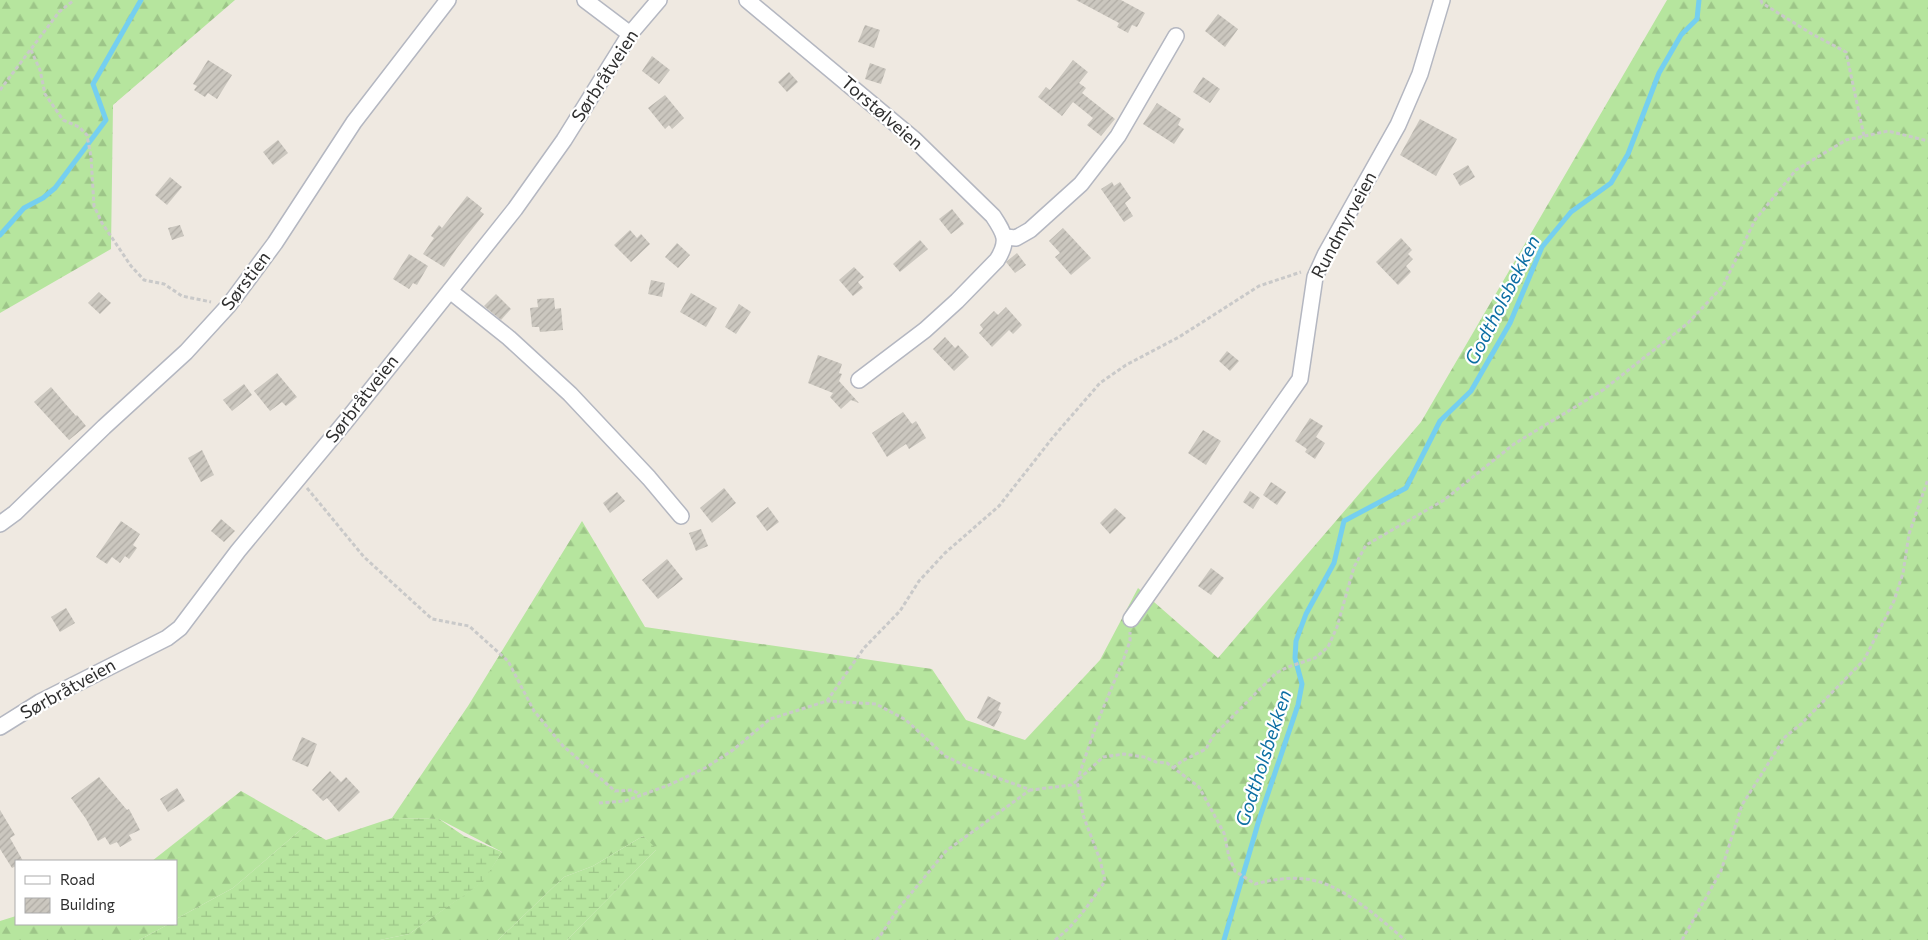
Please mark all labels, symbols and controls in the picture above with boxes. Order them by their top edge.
street label: Sørbråtveien [566,25,642,126]
street label: Torstølveien [837,71,928,154]
street label: Rundmyrveien [1306,167,1380,282]
water label: Godtholsbekken [1459,231,1544,368]
street label: Sørstien [216,247,274,314]
street label: Sørbråtveien [320,350,402,447]
street label: Sørbråtveien [16,653,119,723]
water label: Godtholsbekken [1230,687,1295,829]
legend [15,860,178,925]
text: Road [60,870,95,888]
text: Building [60,895,115,913]

